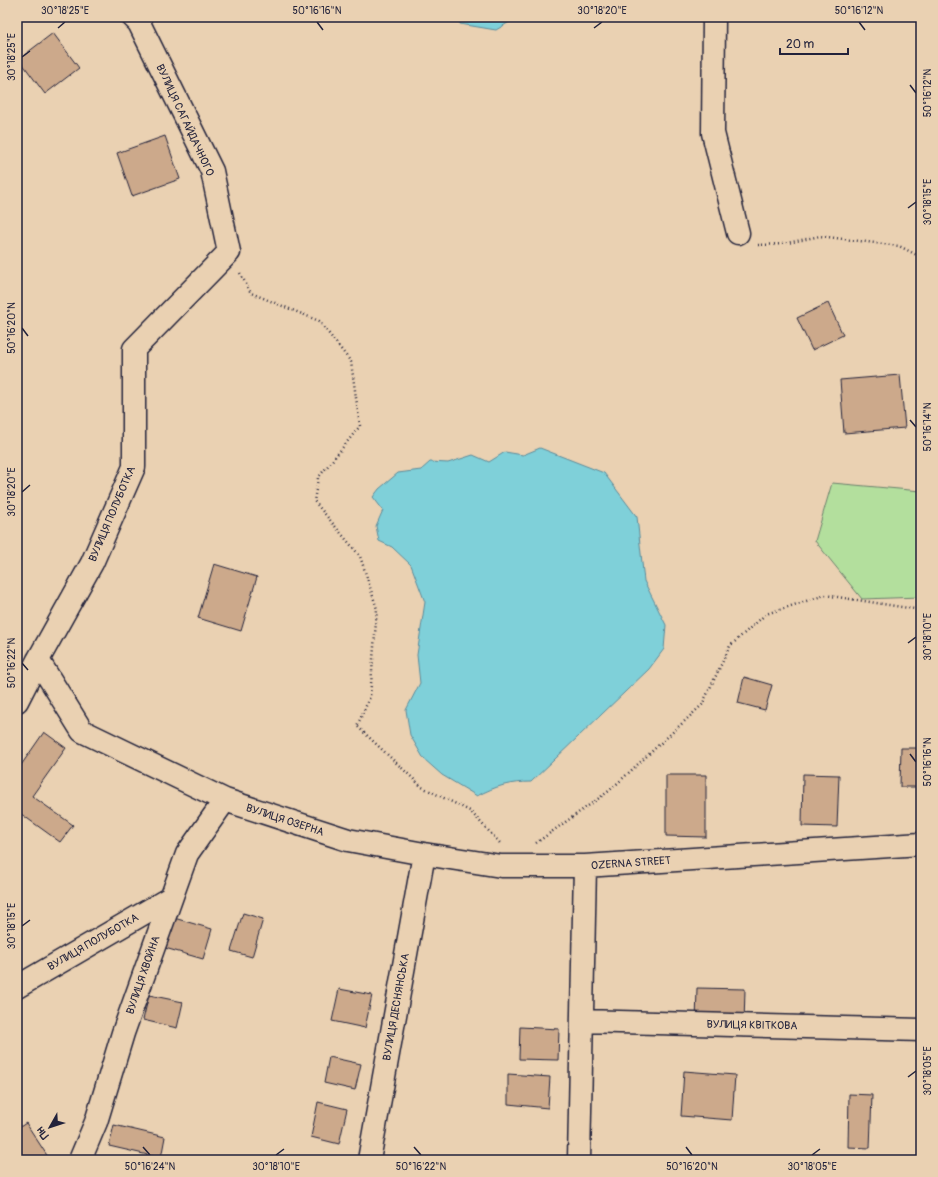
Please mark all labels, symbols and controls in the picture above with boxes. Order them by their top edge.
text: 30°18'25"E [41,5,89,17]
text: 50°16'16"N [293,5,342,17]
text: 30°18'20"E [577,5,627,17]
text: 50°16'12"N [835,5,884,17]
scale bar [780,30,848,56]
text: 30°18'25"E [6,33,18,81]
text: 20 m [786,37,815,52]
street label: ВУЛИЦЯ САГАЙДАЧНОГО [153,62,217,178]
text: 50°16'12"N [922,68,934,117]
text: 30°18'15"E [922,179,934,225]
text: 50°16'20"N [6,302,18,354]
text: 50°16'14"N [922,402,934,451]
street label: ВУЛИЦЯ ПОЛУБОТКА [86,464,138,564]
text: 30°18'20"E [6,467,18,517]
text: 30°18'10"E [922,613,934,661]
text: 50°16'22"N [6,638,18,688]
text: 50°16'16"N [922,737,934,786]
street label: ВУЛИЦЯ ОЗЕРНА [244,801,326,839]
street label: OZERNA STREET [591,854,671,872]
text: 30°18'15"E [6,903,18,949]
street label: ВУЛИЦЯ ПОЛУБОТКА [45,911,141,973]
street label: ВУЛИЦЯ ХВОЙНА [123,934,163,1016]
street label: ВУЛИЦЯ ДЕСНЯНСЬКА [380,952,412,1062]
street label: ВУЛИЦЯ КВІТКОВА [706,1018,798,1032]
text: 30°18'05"E [922,1046,934,1096]
north arrow [30,1107,70,1147]
text: Пн [33,1124,51,1142]
text: 50°16'24"N [125,1161,176,1173]
text: 30°18'10"E [252,1161,300,1173]
text: 50°16'22"N [396,1161,446,1173]
text: 50°16'20"N [666,1161,718,1173]
text: 30°18'05"E [787,1161,837,1173]

